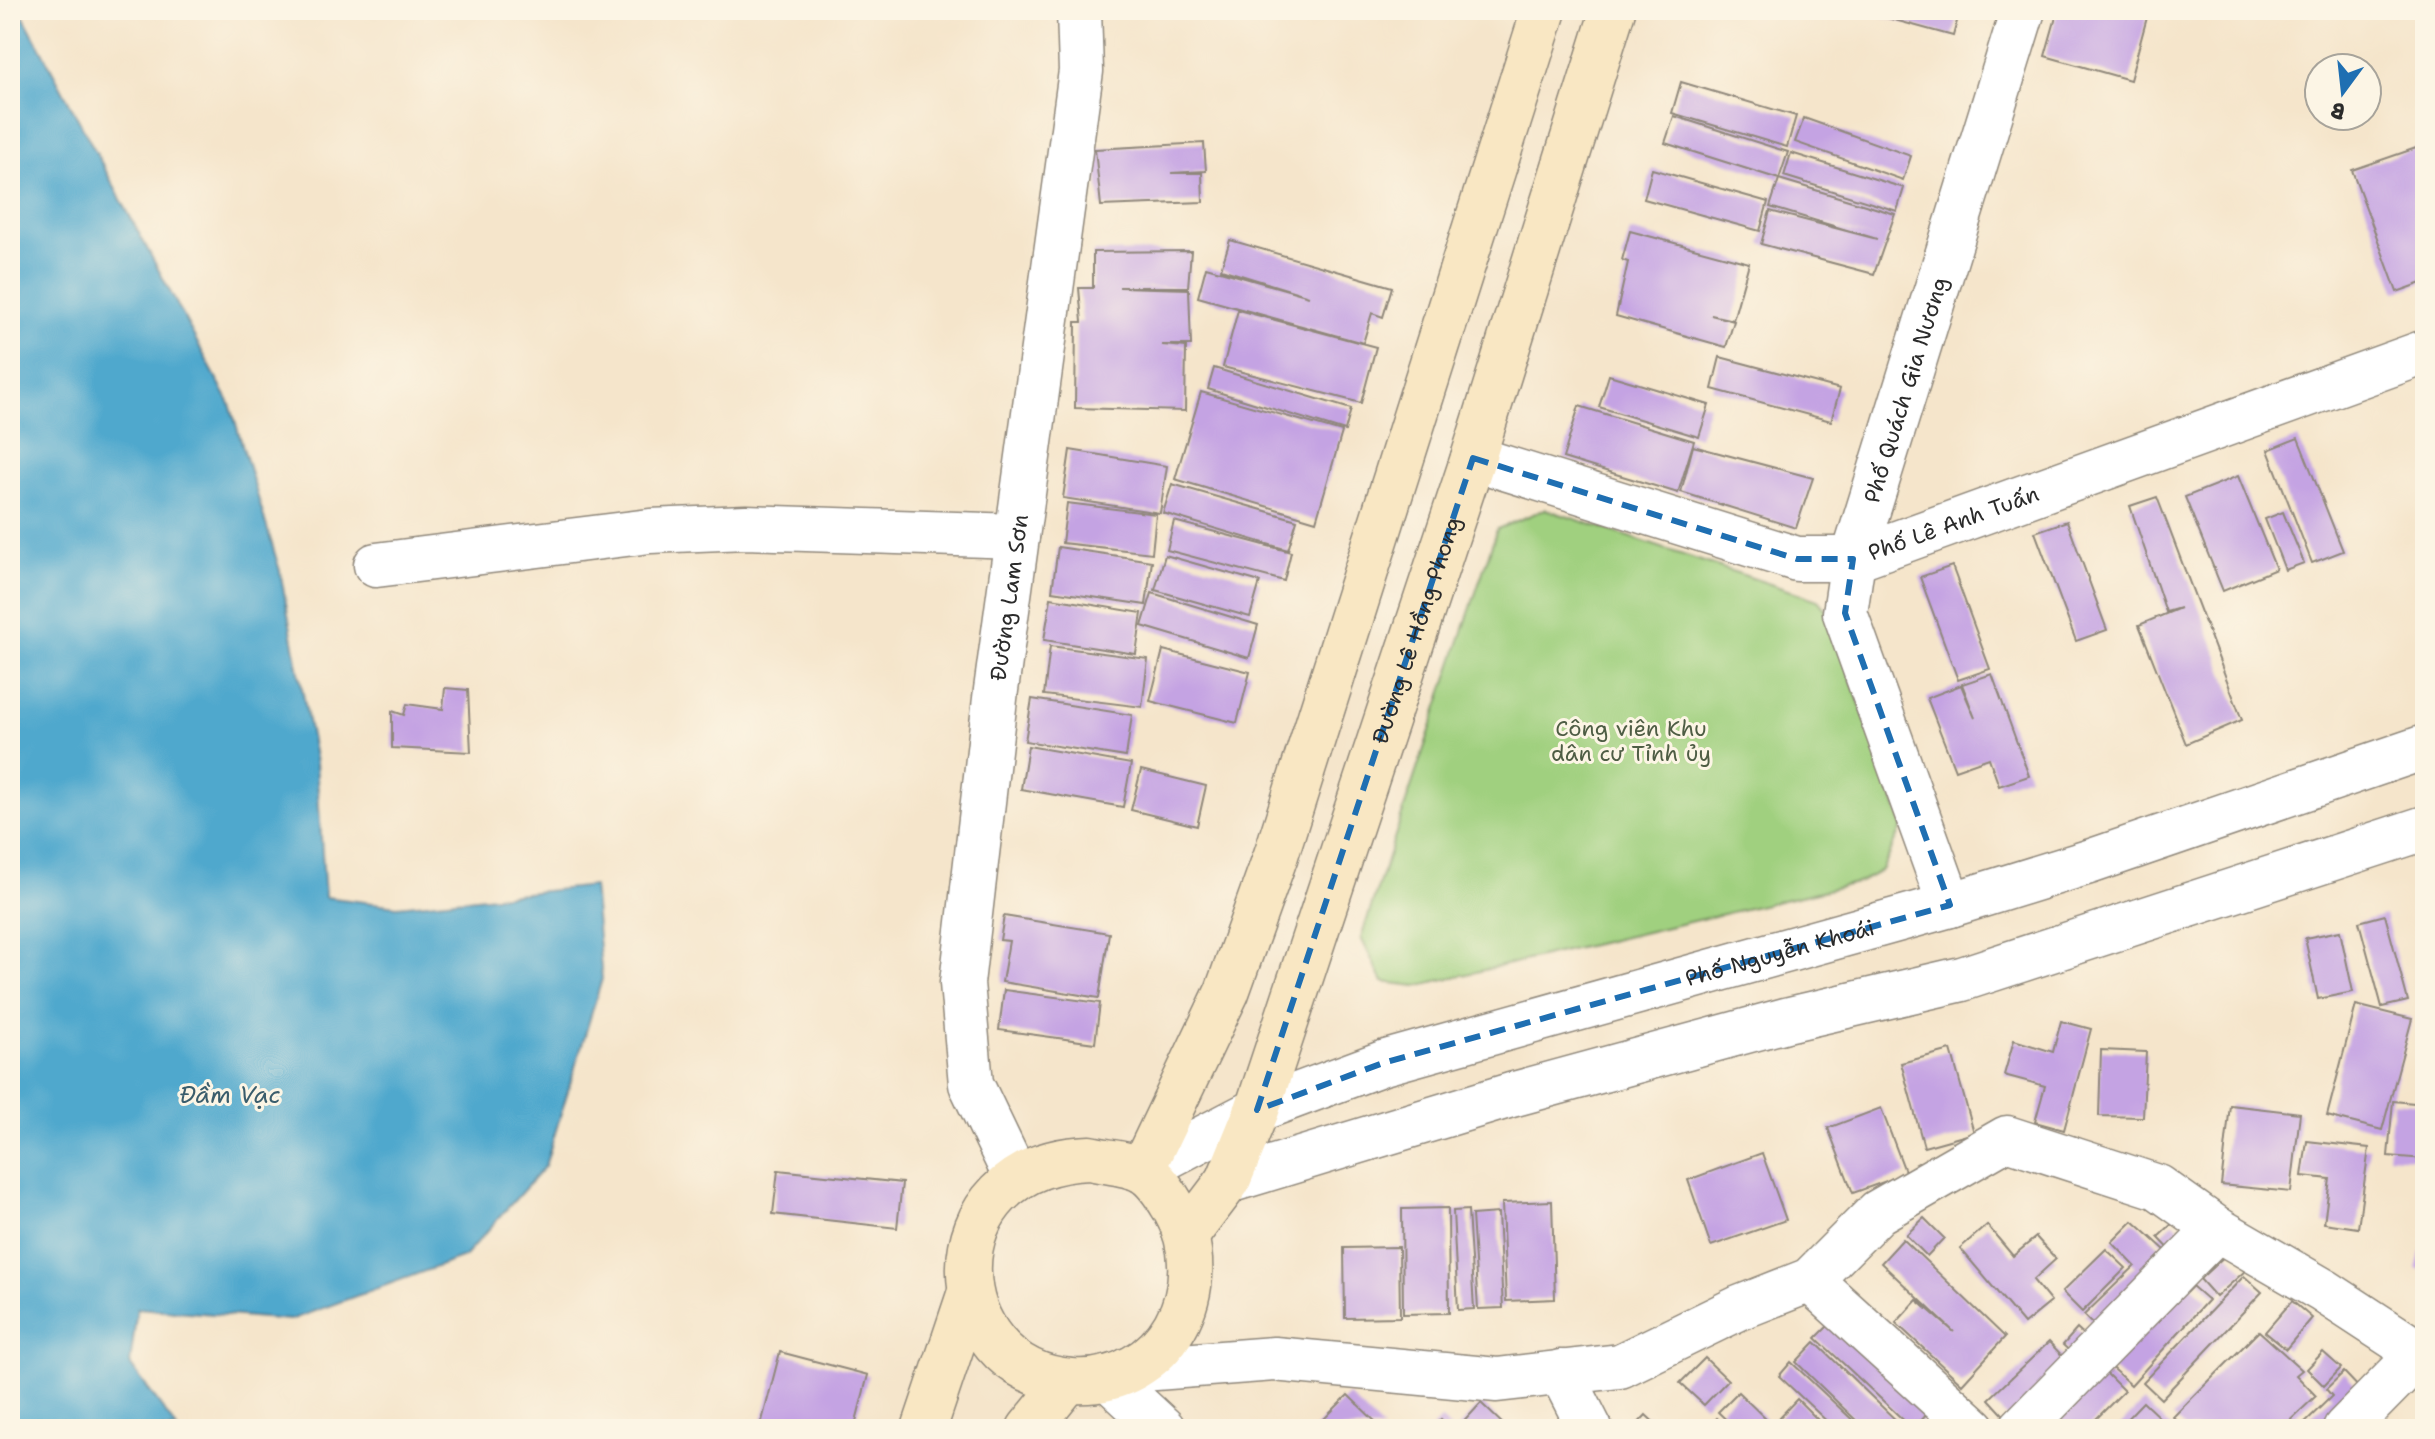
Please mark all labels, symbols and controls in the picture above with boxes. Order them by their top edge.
north arrow [2303,52,2383,132]
text: B [2328,95,2348,127]
street label: Phố Quách Gia Nương [1857,273,1954,506]
street label: Phố Lê Anh Tuấn [1864,479,2043,567]
street label: Đường Lam Sơn [983,512,1034,683]
street label: Đường Lê Hồng Phong [1365,513,1467,748]
park label: Công viên Khu dân cư Tỉnh ủy [1551,714,1711,768]
street label: Phố Nguyễn Khoái [1682,912,1878,993]
water label: Đầm Vạc [179,1079,281,1111]

